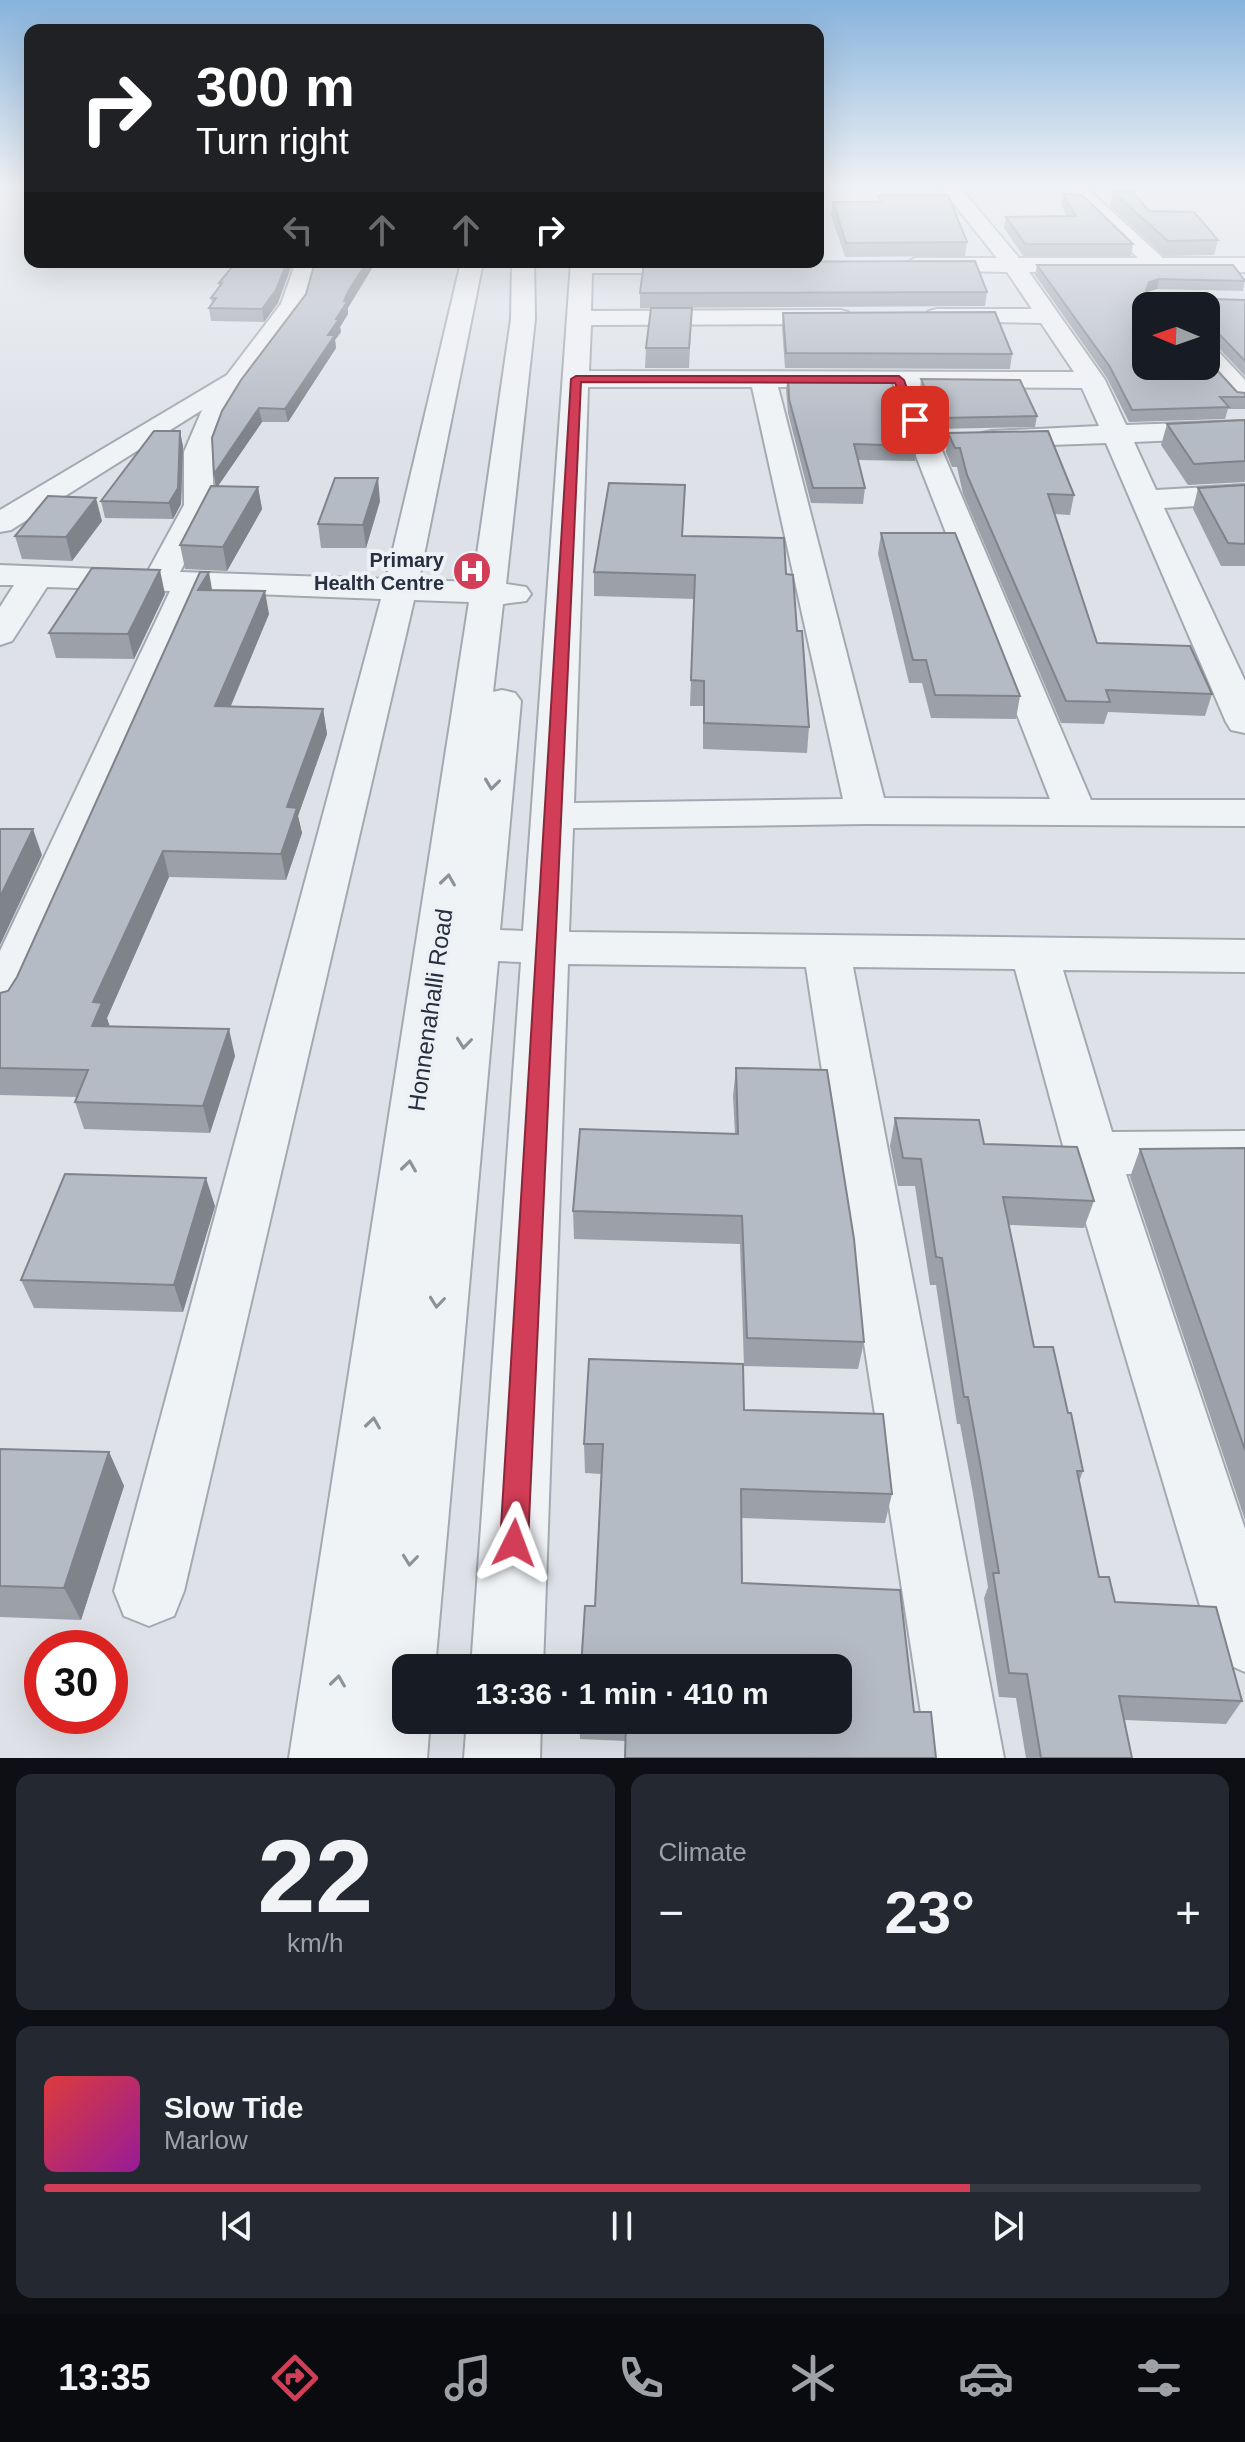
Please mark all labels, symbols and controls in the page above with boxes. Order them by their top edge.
text: 300 m [196,55,355,118]
icon: right [64,56,168,160]
text: Turn right [196,121,349,162]
icon: left [276,208,320,252]
icon: ahead [360,208,404,252]
icon: ahead [444,208,488,252]
icon: right [528,208,572,252]
north arrow [1132,292,1220,380]
map controls [1132,292,1220,380]
pin [881,386,949,454]
icon: arrive [893,398,937,442]
place label: Primary Health Centre [314,549,445,594]
hospital icon: Primary Health Centre [451,550,493,592]
one-way arrow [484,778,501,791]
one-way arrow [439,873,456,887]
street label: Honnenahalli Road [402,907,458,1113]
one-way arrow [455,1037,472,1050]
one-way arrow [400,1159,417,1172]
one-way arrow [428,1295,445,1308]
one-way arrow [364,1416,381,1430]
position arrow [472,1501,556,1585]
one-way arrow [401,1554,418,1567]
speed limit sign: 30 [24,1630,128,1734]
one-way arrow [329,1674,346,1688]
text: 13:36 · 1 min · 410 m [475,1677,769,1710]
text: 22 [257,1818,373,1934]
text: Climate [659,1837,747,1867]
text: 23° [884,1879,975,1946]
text: − [659,1888,684,1937]
text: + [1175,1888,1201,1937]
text: km/h [287,1928,343,1958]
text: Slow Tide [164,2091,303,2124]
text: Marlow [164,2125,248,2155]
icon: previous [215,2204,259,2248]
icon: pause [600,2204,644,2248]
icon: next [986,2204,1030,2248]
icon: directions [267,2350,323,2406]
icon: music [440,2350,496,2406]
icon: phone [613,2350,669,2406]
icon: climate [785,2350,841,2406]
icon: car [958,2350,1014,2406]
icon: filters [1131,2350,1187,2406]
text: 13:35 [58,2357,150,2398]

